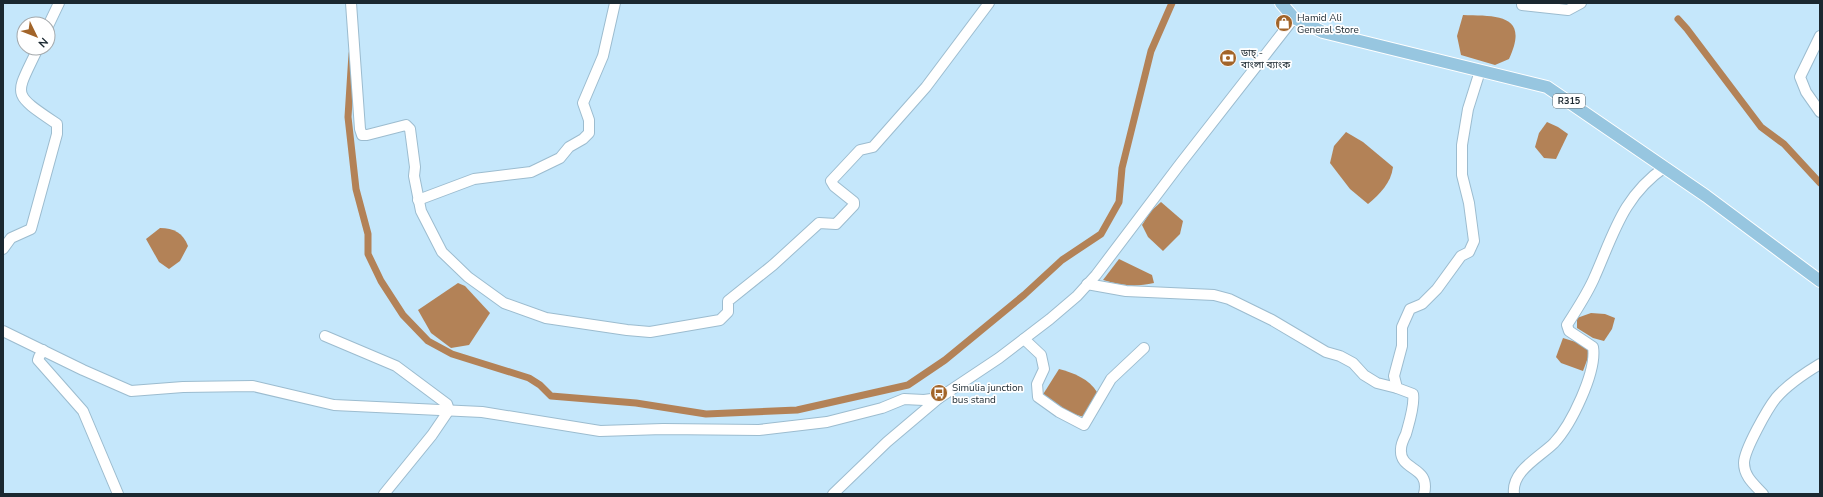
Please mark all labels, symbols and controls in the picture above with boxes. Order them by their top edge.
place label: Hamid Ali General Store [1297,11,1359,37]
shop icon: Hamid Ali General Store [1274,13,1294,33]
north arrow [16,16,56,56]
text: N [35,34,51,51]
place label: ডাচ্ - বাংলা ব্যাংক [1240,46,1291,72]
bank icon: ডাচ্ - বাংলা ব্যাংক [1218,48,1238,68]
road number: R315 [1553,94,1585,108]
place label: Simulia junction bus stand [952,381,1023,407]
bus stop icon: Simulia junction bus stand [929,383,949,403]

